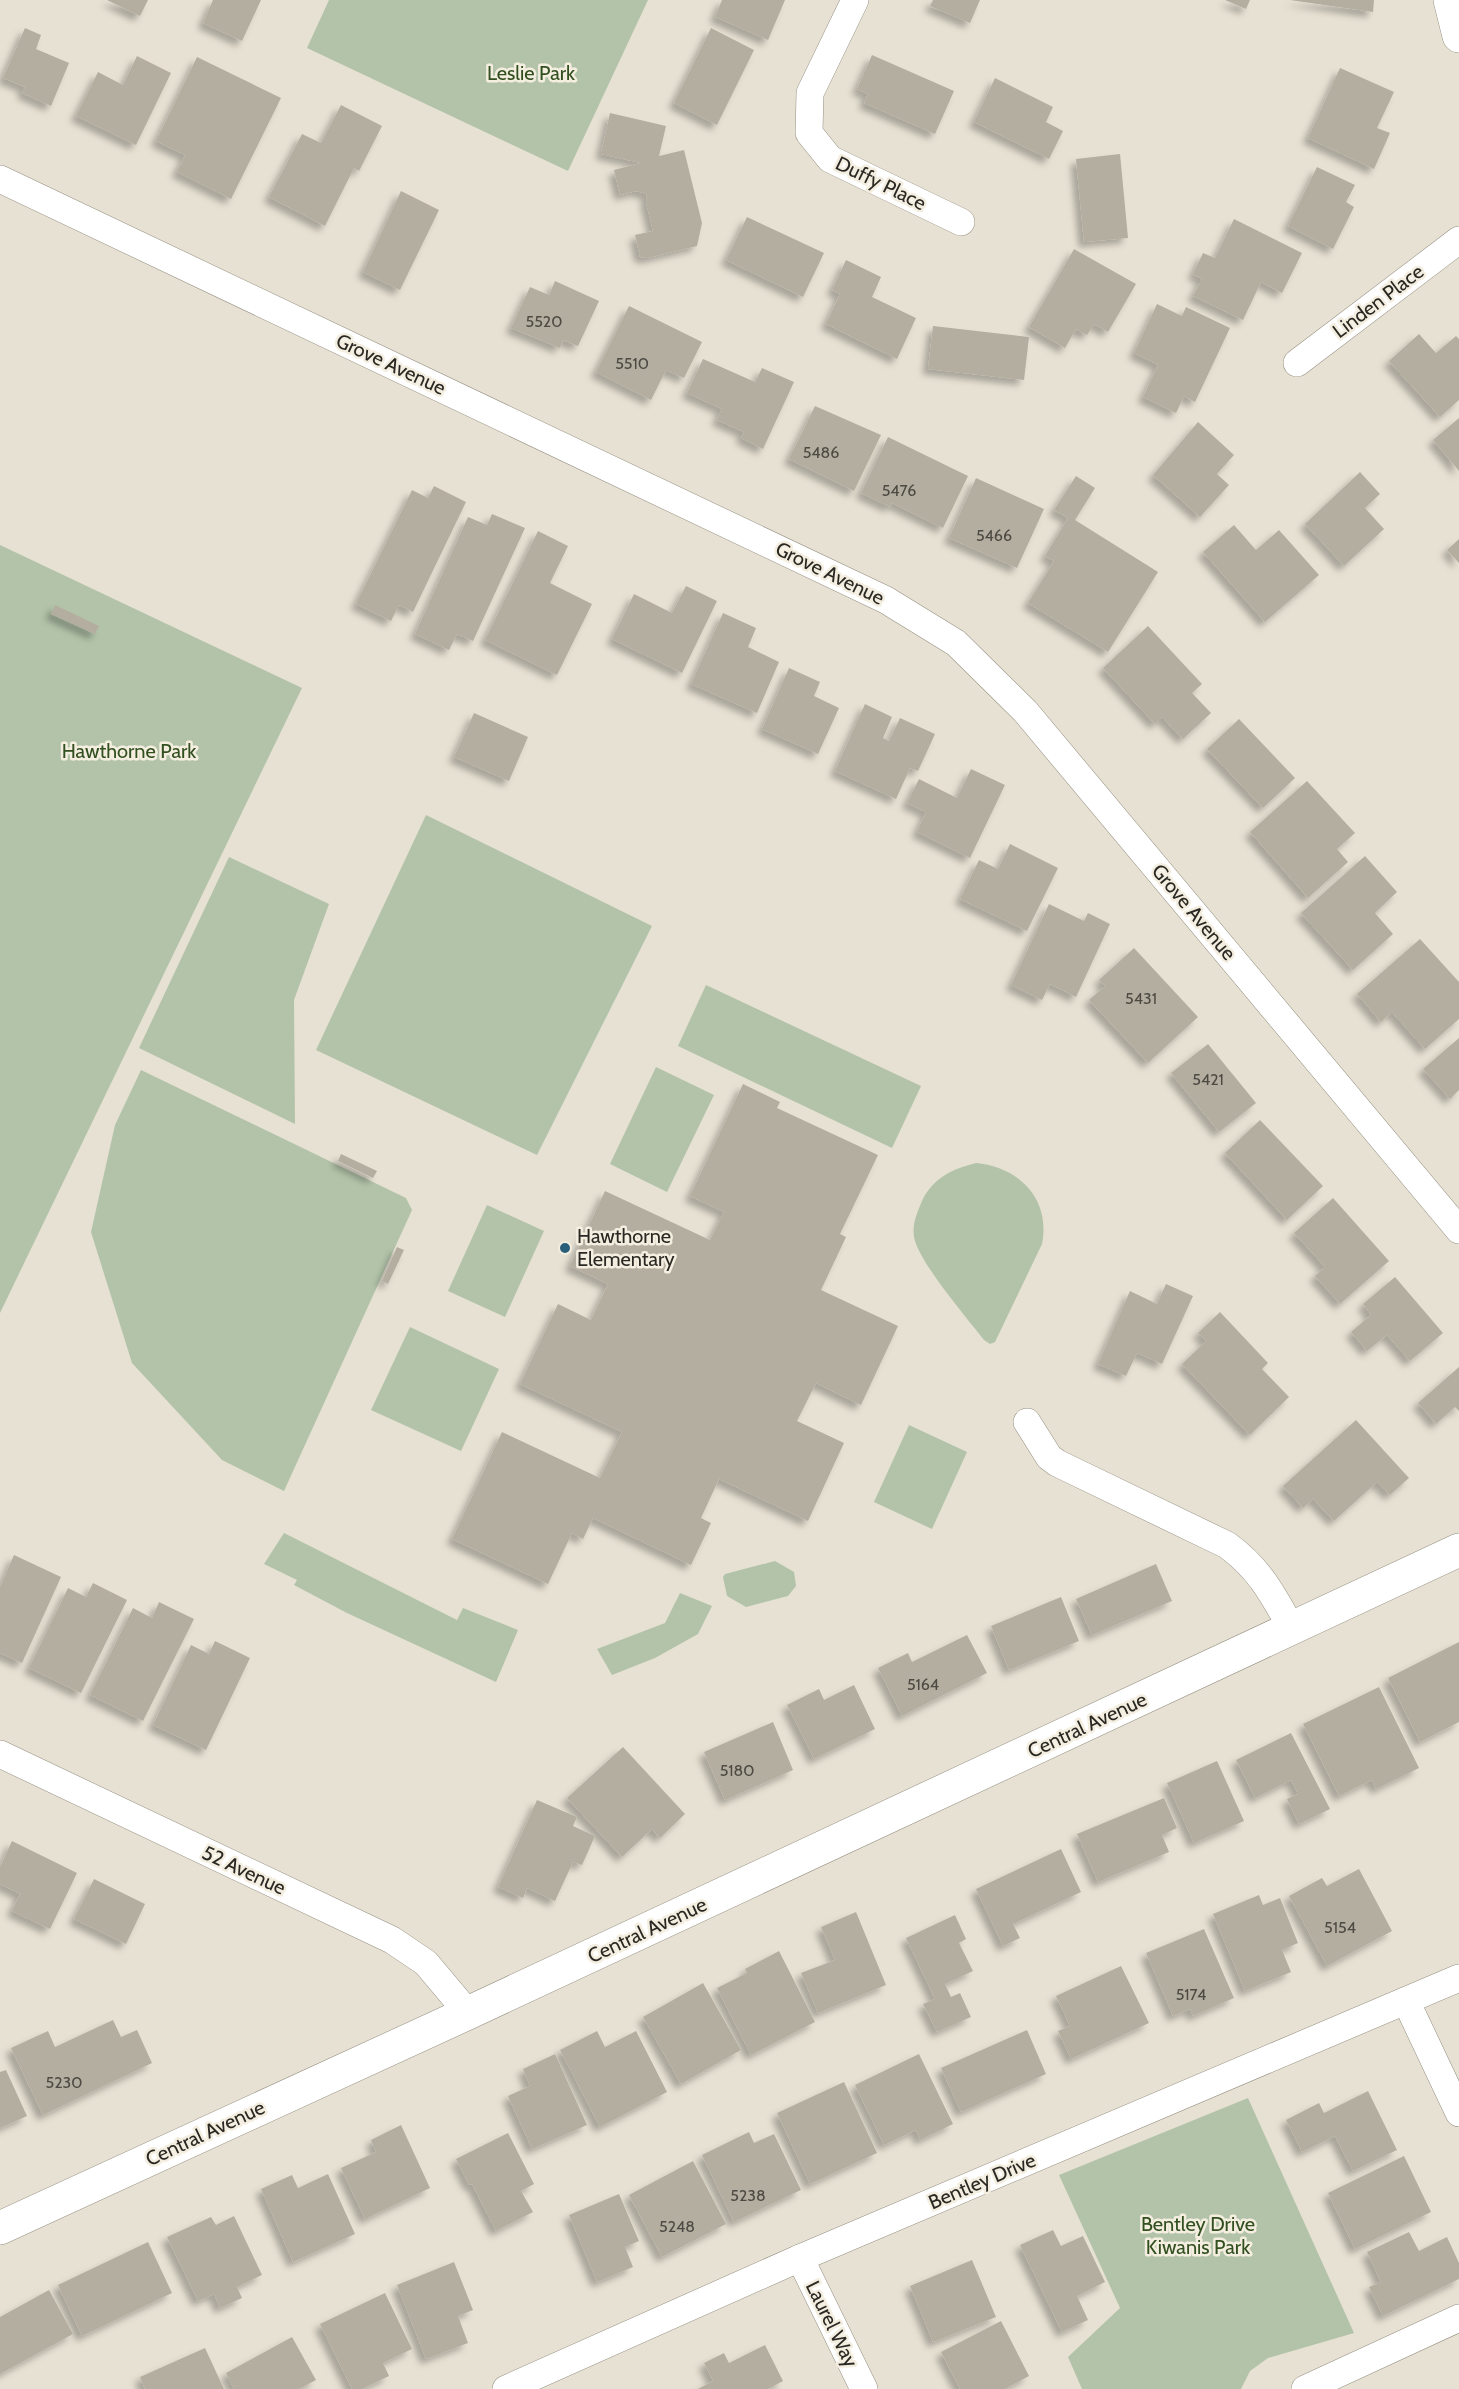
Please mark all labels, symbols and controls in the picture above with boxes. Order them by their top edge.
park label: Leslie Park [487,61,575,85]
street label: Duffy Place [832,151,930,215]
street label: Linden Place [1328,259,1428,343]
house number: 5520 [526,312,562,331]
street label: Grove Avenue [332,328,450,400]
house number: 5510 [615,354,649,373]
house number: 5486 [803,443,839,462]
house number: 5476 [882,481,916,500]
house number: 5466 [976,526,1012,545]
street label: Grove Avenue [772,536,888,610]
park label: Hawthorne Park [62,739,196,763]
street label: Grove Avenue [1147,859,1241,965]
house number: 5431 [1125,989,1157,1008]
house number: 5421 [1192,1070,1224,1089]
place label: Hawthorne Elementary [577,1224,675,1271]
marker: Hawthorne Elementary [558,1241,572,1255]
house number: 5164 [907,1675,939,1694]
street label: Central Avenue [1024,1687,1150,1763]
house number: 5180 [720,1761,754,1780]
street label: 52 Avenue [198,1840,290,1900]
street label: Central Avenue [584,1892,710,1968]
house number: 5154 [1324,1918,1356,1937]
house number: 5174 [1176,1985,1206,2004]
house number: 5230 [46,2073,82,2092]
street label: Central Avenue [142,2095,268,2171]
street label: Bentley Drive [925,2148,1039,2214]
house number: 5238 [730,2186,766,2205]
park label: Bentley Drive Kiwanis Park [1141,2212,1255,2259]
house number: 5248 [659,2217,695,2236]
street label: Laurel Way [801,2277,863,2371]

